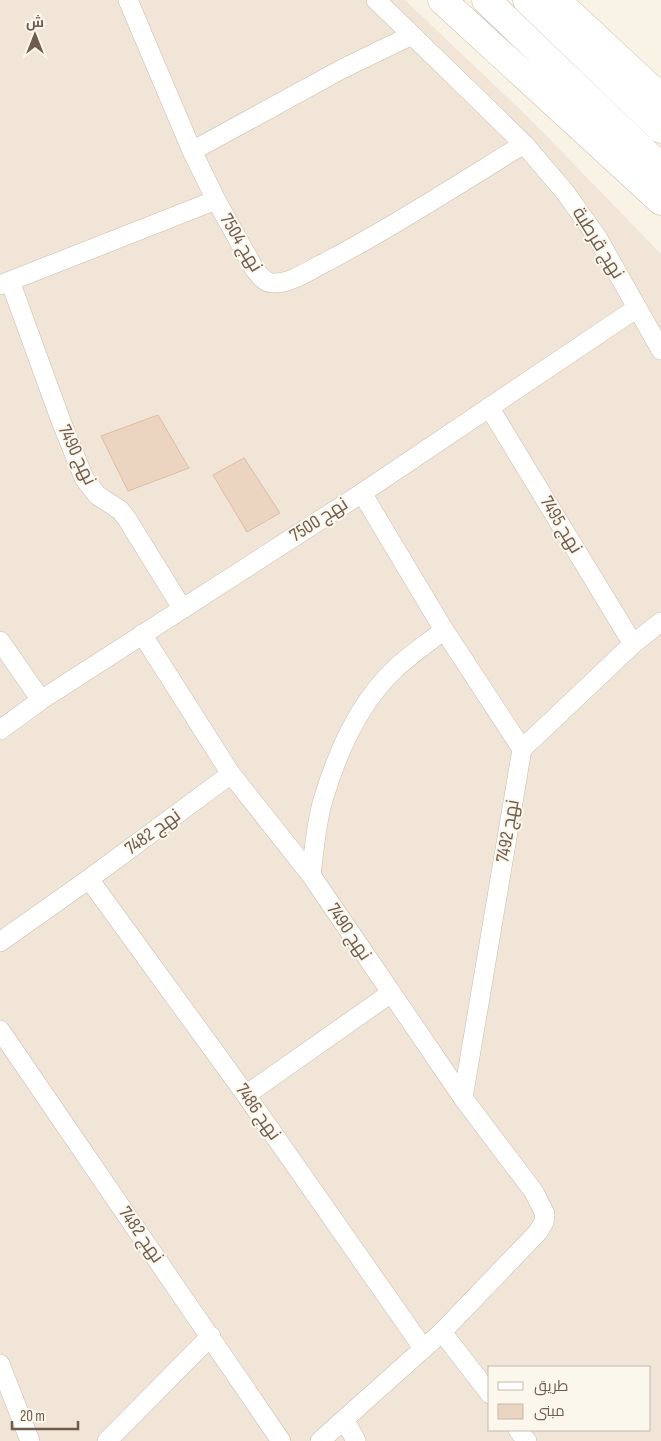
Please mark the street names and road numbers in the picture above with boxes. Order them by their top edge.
street label: نهج قرطبة [566,203,629,284]
street label: نهج 7504 [214,210,267,277]
street label: نهج 7490 [52,421,101,489]
street label: نهج 7495 [534,492,587,559]
street label: نهج 7500 [286,493,353,548]
street label: نهج 7492 [491,798,526,864]
street label: نهج 7482 [121,804,186,861]
street label: نهج 7490 [321,899,376,966]
street label: نهج 7486 [229,1079,286,1145]
street label: نهج 7482 [113,1202,169,1268]

